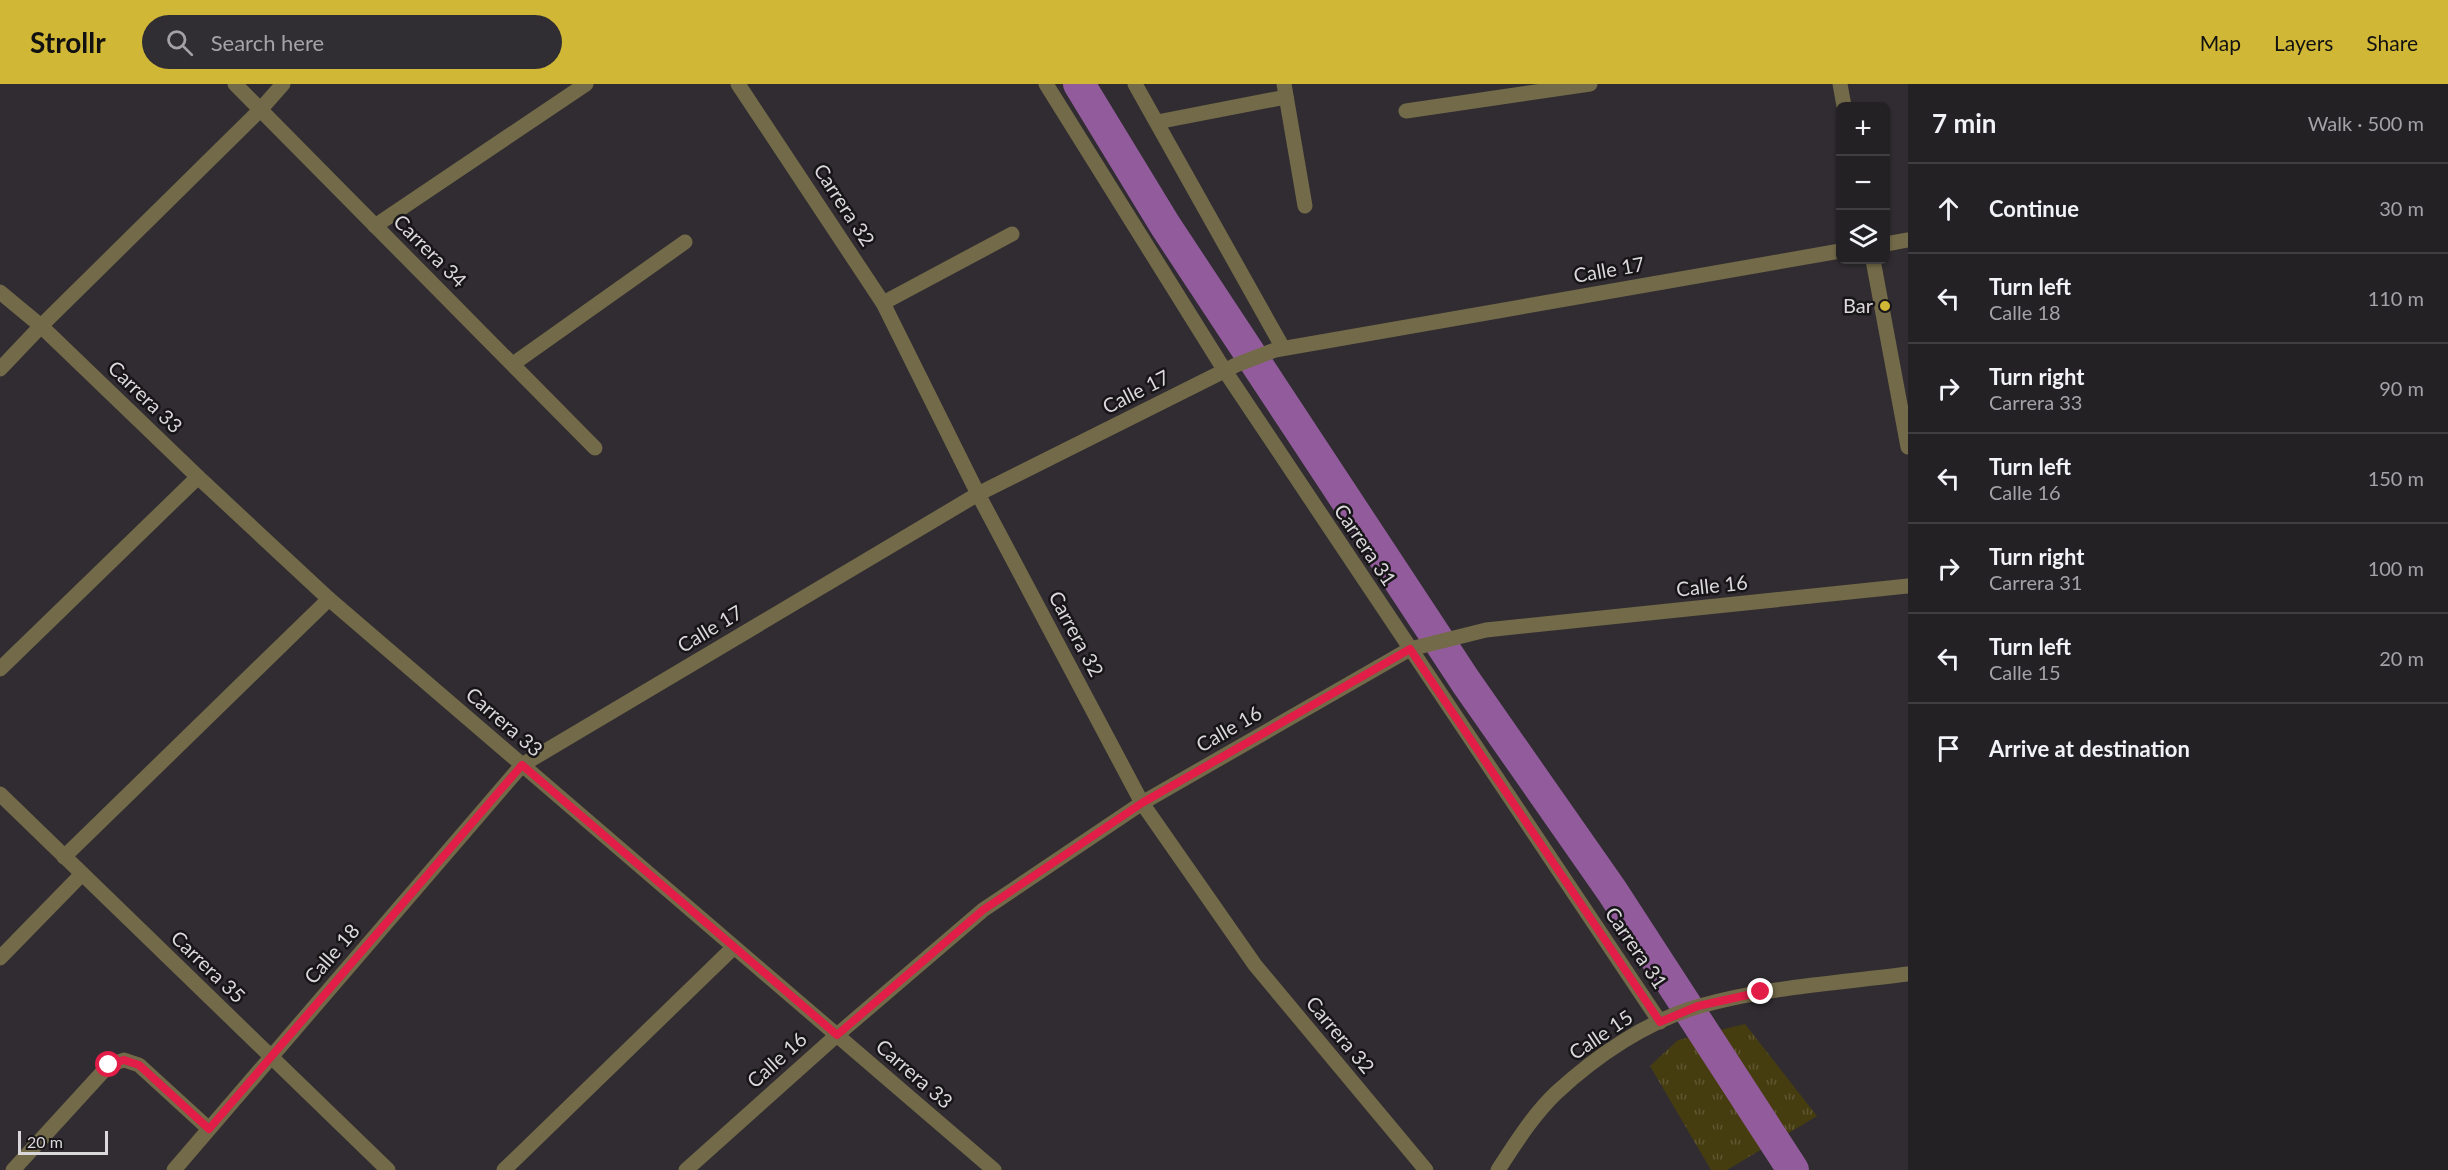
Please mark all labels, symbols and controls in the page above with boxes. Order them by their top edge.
search box [142,15,562,69]
text: Strollr [30,25,106,59]
icon: search [163,26,196,59]
text: Search here [211,29,324,56]
text: Map [2200,30,2241,55]
text: Layers [2274,30,2333,55]
text: Share [2366,30,2418,55]
map controls [1836,102,1890,264]
button: + [1836,102,1890,156]
text: 7 min [1932,107,1996,139]
text: Walk · 500 m [2308,111,2424,135]
button: − [1836,156,1890,210]
street label: Carrera 32 [809,159,880,250]
icon: ahead [1932,192,1965,225]
text: Continue [1989,195,2079,222]
text: 30 m [2379,196,2424,220]
street label: Carrera 34 [389,209,472,292]
button: layers [1836,210,1890,264]
street label: Calle 17 [1571,251,1646,287]
text: Turn left [1989,273,2071,300]
icon: left [1932,282,1965,315]
text: 110 m [2368,286,2424,310]
place label: Bar [1843,293,1874,317]
marker: Bar [1878,299,1892,313]
text: Calle 18 [1989,300,2061,324]
street label: Carrera 33 [104,355,188,437]
text: Turn right [1989,363,2084,390]
street label: Calle 17 [1098,364,1173,418]
icon: right [1932,372,1965,405]
text: 90 m [2379,376,2424,400]
text: Carrera 33 [1989,390,2082,414]
text: Turn left [1989,453,2071,480]
icon: left [1932,462,1965,495]
text: 150 m [2368,466,2424,490]
text: Calle 16 [1989,480,2061,504]
street label: Carrera 31 [1330,499,1402,590]
text: Turn right [1989,543,2084,570]
icon: right [1932,552,1965,585]
text: 100 m [2368,556,2424,580]
street label: Calle 16 [1675,569,1749,601]
text: Carrera 31 [1989,570,2082,594]
street label: Carrera 32 [1044,587,1109,680]
street label: Calle 17 [673,599,746,657]
text: Turn left [1989,633,2071,660]
icon: left [1932,642,1965,675]
text: 20 m [2379,646,2424,670]
text: Calle 15 [1989,660,2061,684]
street label: Carrera 33 [462,682,548,761]
street label: Calle 16 [1191,700,1266,756]
icon: arrive [1932,732,1965,765]
text: Arrive at destination [1989,735,2190,762]
street label: Carrera 31 [1601,902,1673,993]
street label: Calle 18 [299,918,364,988]
street label: Carrera 35 [167,925,251,1007]
route end [1747,978,1773,1004]
street label: Carrera 32 [1302,991,1380,1078]
street label: Calle 15 [1564,1004,1637,1064]
street label: Calle 16 [742,1026,811,1092]
street label: Carrera 33 [872,1034,958,1113]
route start [95,1051,121,1077]
scale bar [18,1128,108,1156]
text: 20 m [27,1132,63,1151]

